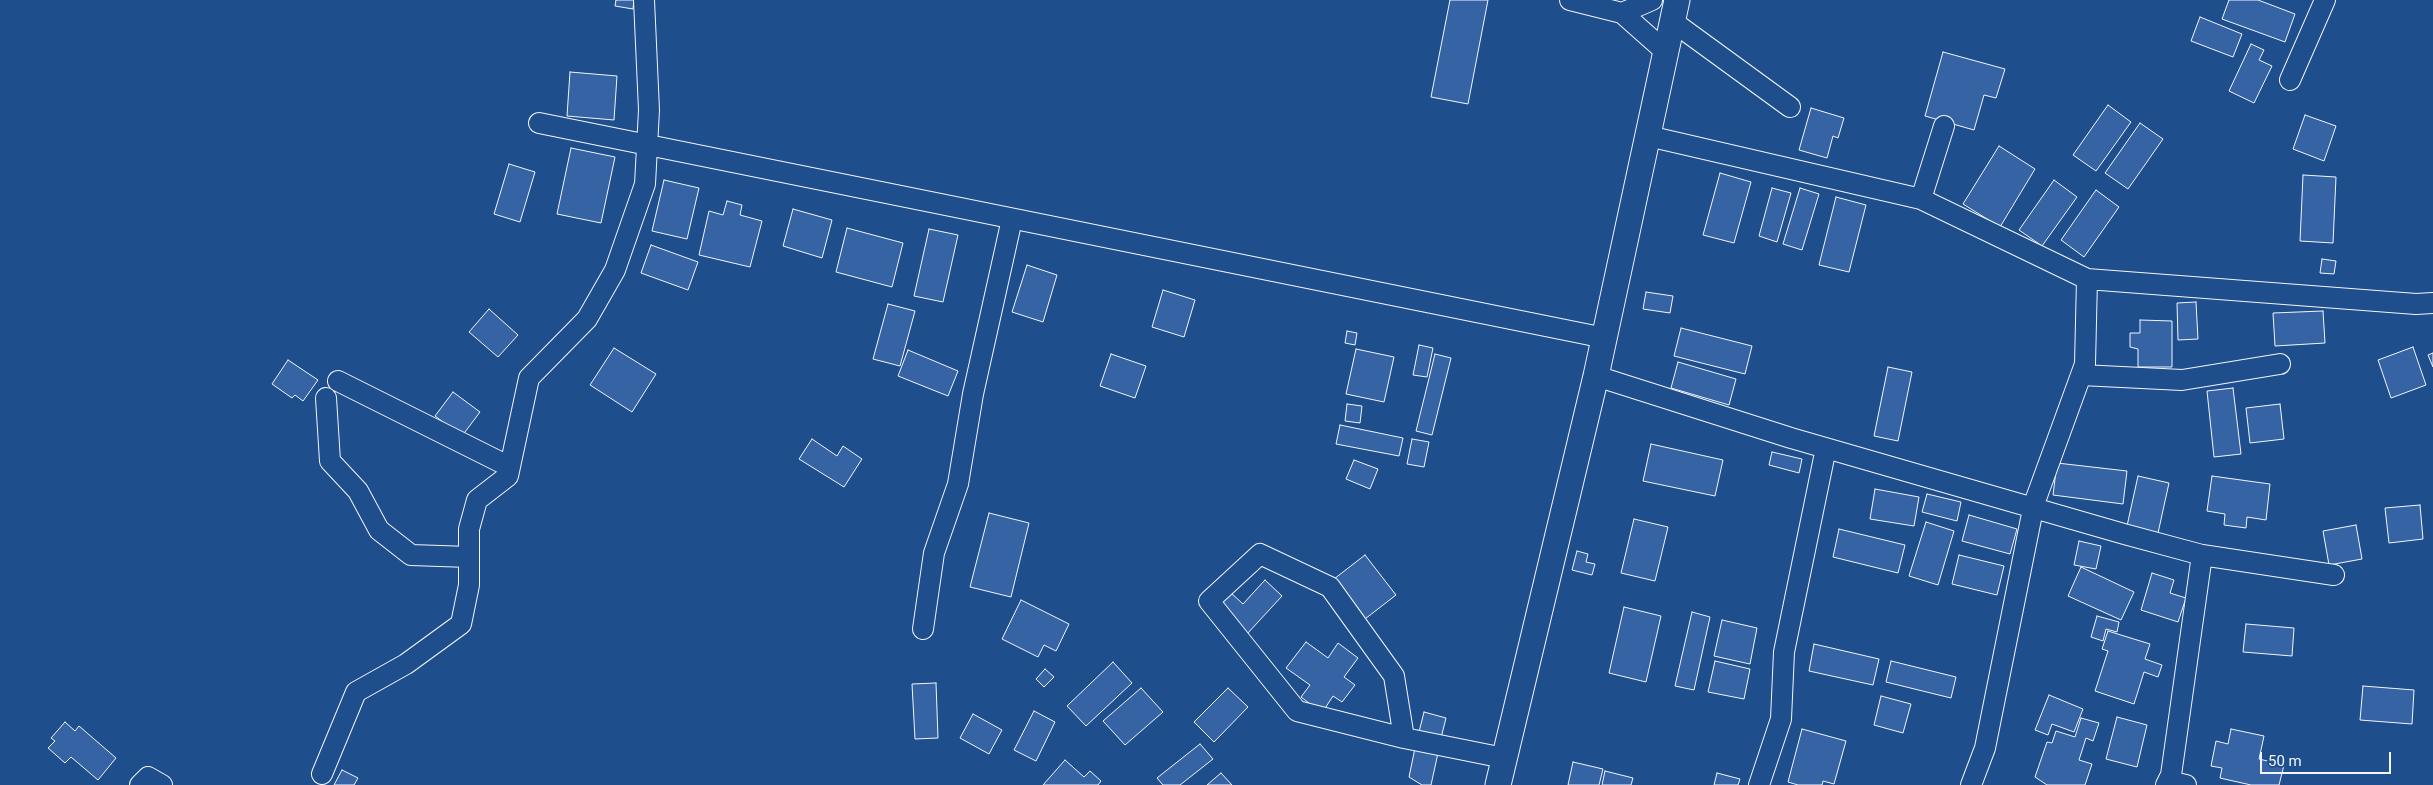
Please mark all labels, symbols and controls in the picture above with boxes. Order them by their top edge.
scale bar [2263,742,2394,774]
text: 50 m [2268,752,2302,770]

